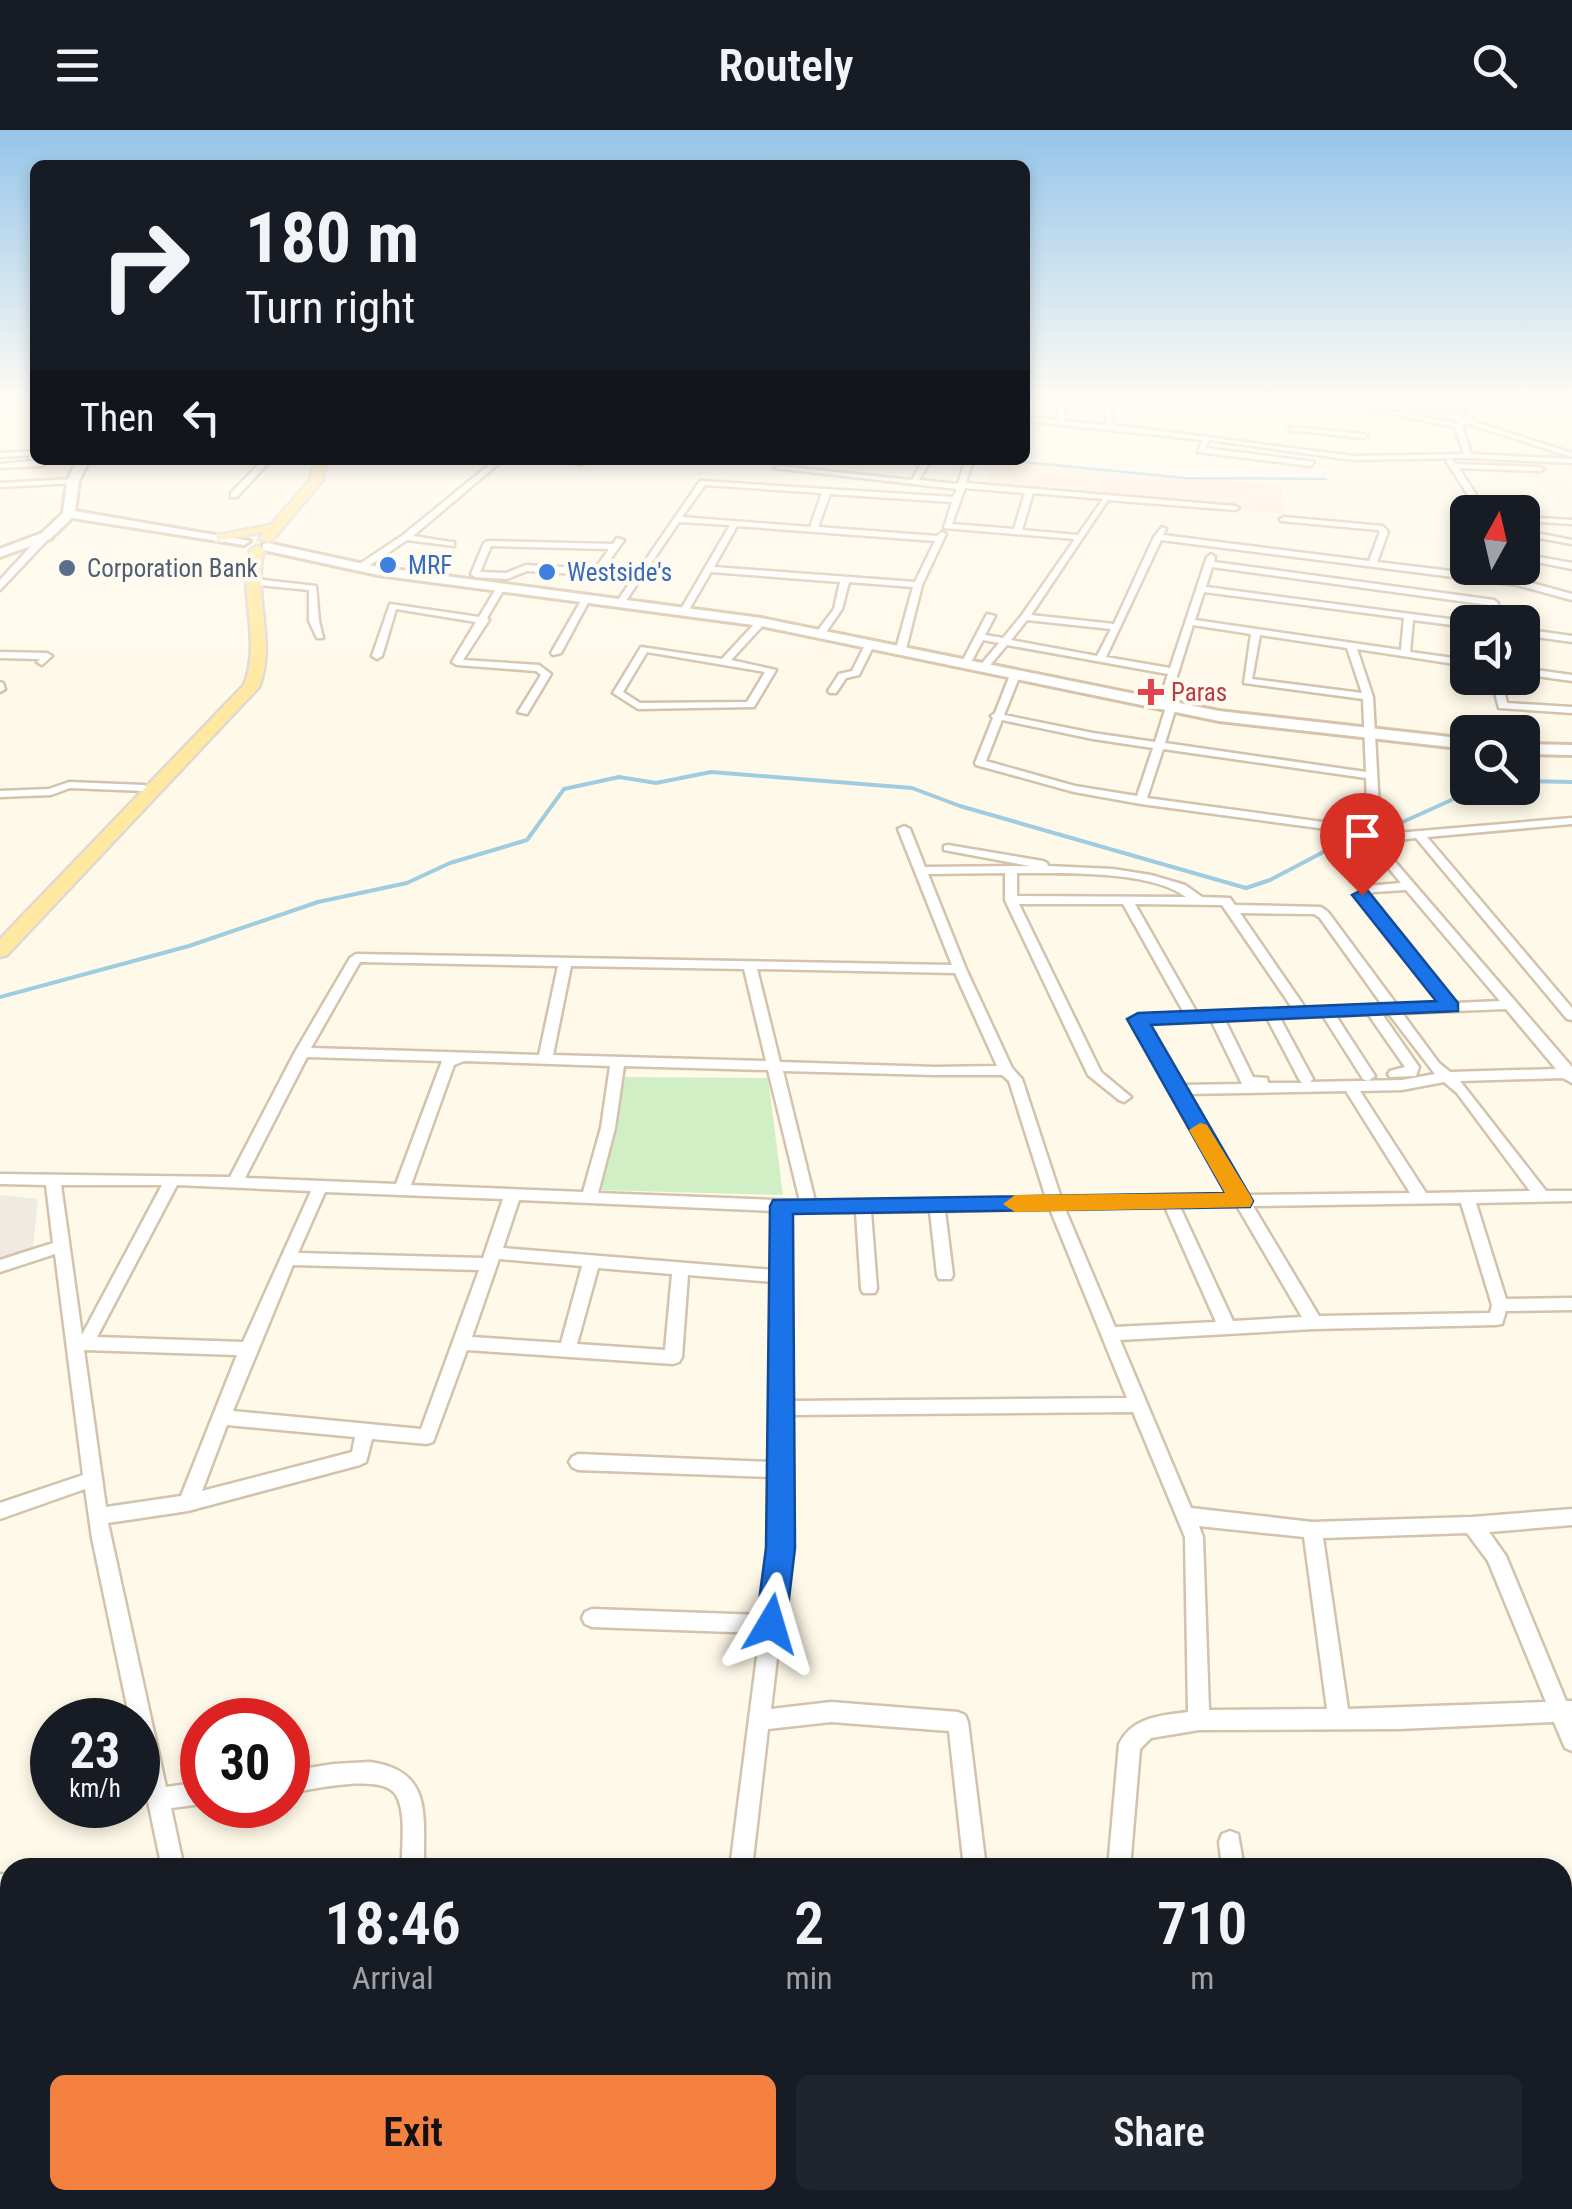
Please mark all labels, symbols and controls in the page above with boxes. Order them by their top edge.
icon: menu [50,38,105,93]
icon: search [1467,38,1522,93]
text: Routely [718,39,854,92]
text: 180 m [245,197,419,279]
icon: right [80,200,210,330]
text: Turn right [245,281,415,334]
icon: left [174,390,229,445]
text: Then [80,396,154,440]
north arrow [1450,495,1540,585]
map controls [1450,495,1540,805]
place label: MRF [408,551,452,580]
place label: Corporation Bank [87,554,259,583]
marker: MRF [377,554,399,576]
marker: Corporation Bank [56,557,78,579]
place label: Westside's [567,558,672,587]
marker: Westside's [536,561,558,583]
button: sound [1450,605,1540,695]
place label: Paras [1171,678,1227,707]
marker: Paras [1140,681,1162,703]
button: search [1450,715,1540,805]
pin [1320,793,1405,896]
icon: arrive [1335,808,1390,863]
position arrow [719,1572,823,1676]
speed limit sign: 30 [180,1698,310,1828]
text: 23 [70,1722,120,1780]
text: km/h [69,1774,121,1803]
text: 18:46 [324,1888,461,1959]
text: 2 [794,1888,824,1959]
text: 710 [1157,1888,1247,1959]
text: Arrival [352,1959,433,1997]
text: min [786,1959,832,1997]
text: m [1190,1959,1214,1997]
button: Exit [50,2075,776,2190]
button: Share [796,2075,1522,2190]

